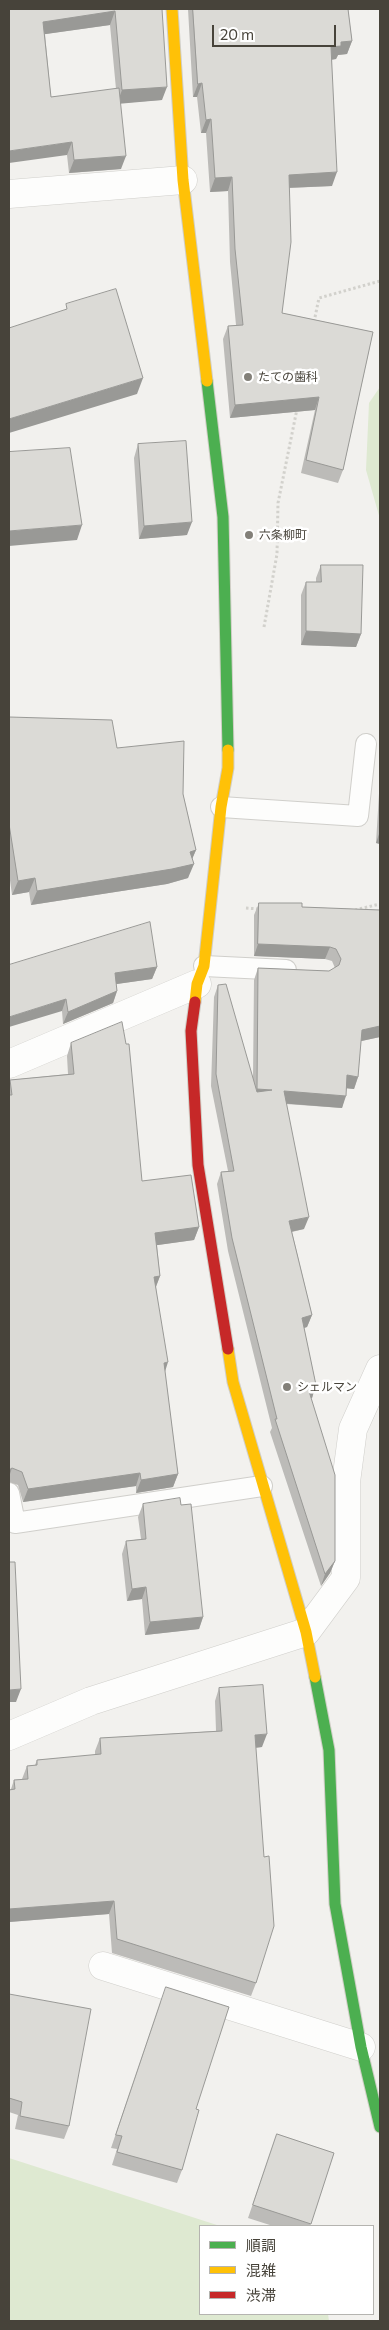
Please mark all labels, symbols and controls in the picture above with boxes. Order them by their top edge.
scale bar [214,15,338,47]
text: 20 m [220,25,254,43]
place label: たての歯科 [258,370,318,384]
marker: たての歯科 [242,371,254,383]
place label: 六条柳町 [259,528,307,542]
marker: 六条柳町 [243,529,255,541]
place label: シェルマン [297,1380,357,1394]
marker: シェルマン [281,1381,293,1393]
legend [199,2225,374,2315]
text: 順調 [246,2236,276,2254]
text: 混雑 [246,2261,276,2279]
text: 渋滞 [246,2286,276,2304]

